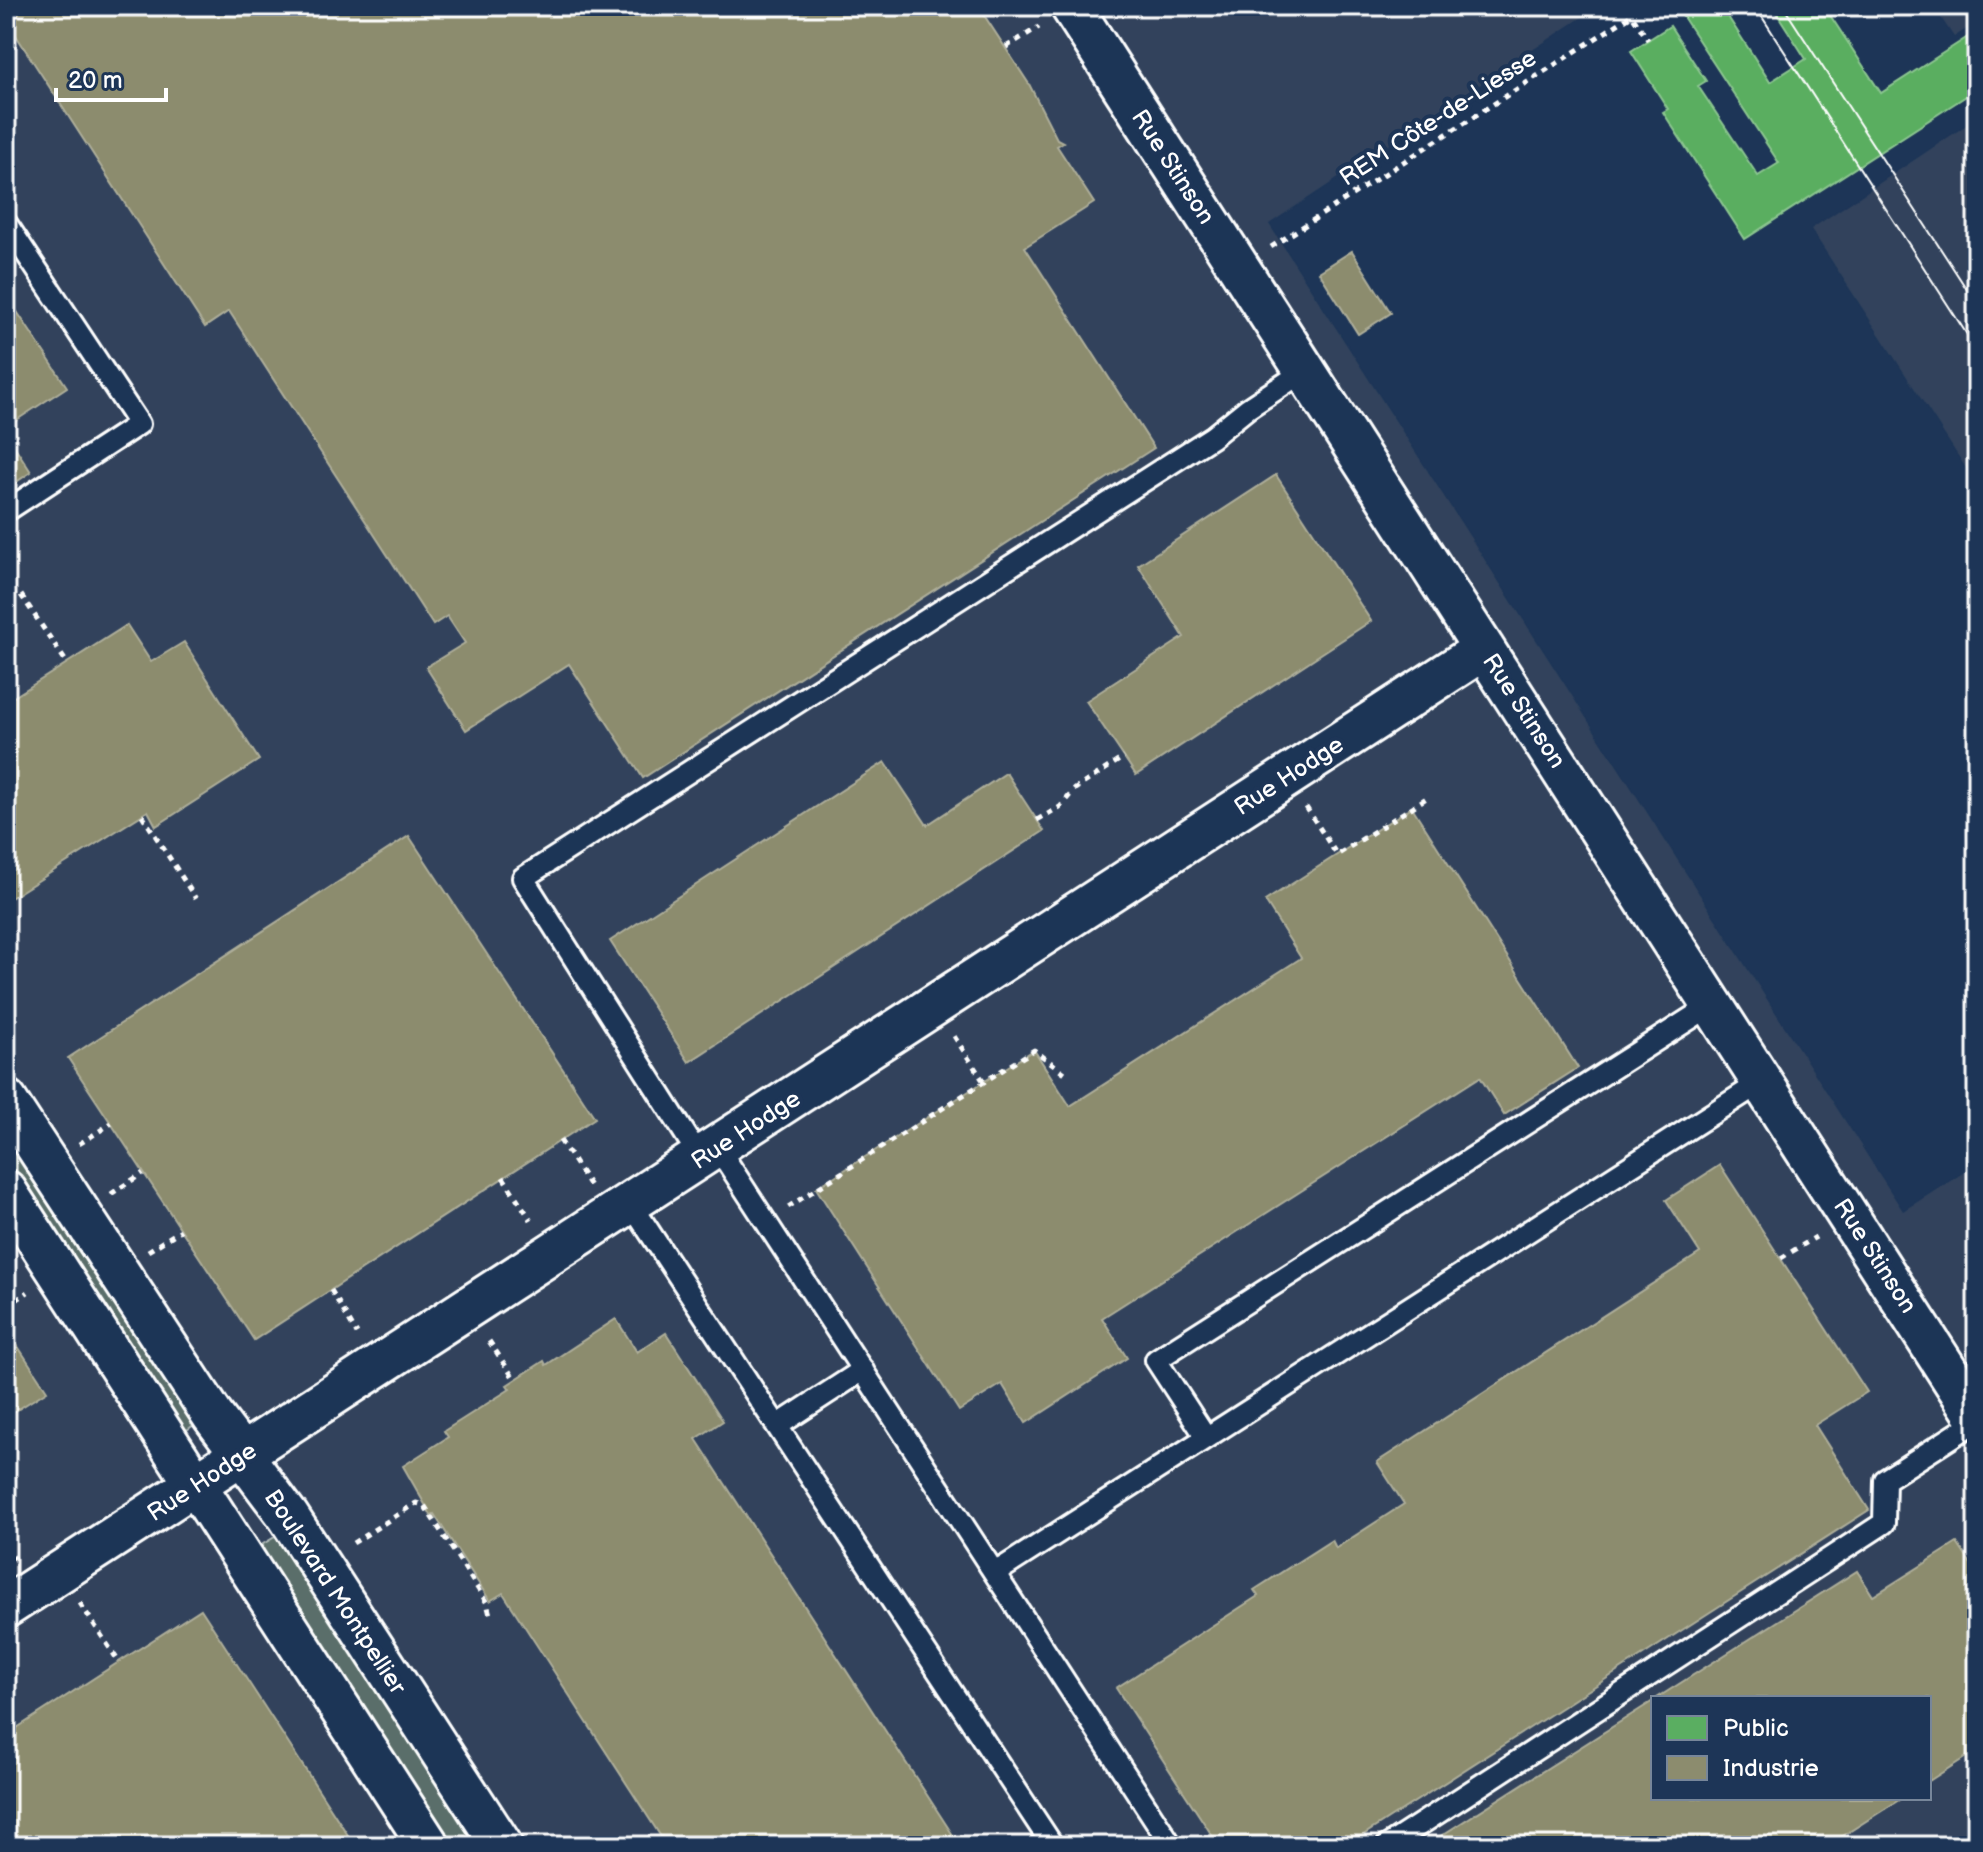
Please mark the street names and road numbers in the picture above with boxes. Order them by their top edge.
street label: REM Côte-de-Liesse [1334,44,1542,192]
street label: Rue Stinson [1125,104,1221,230]
street label: Rue Stinson [1476,648,1572,774]
street label: Rue Hodge [1229,730,1349,822]
street label: Rue Hodge [686,1084,806,1176]
street label: Rue Stinson [1827,1193,1923,1319]
street label: Rue Hodge [142,1436,262,1528]
street label: Boulevard Montpellier [258,1484,412,1700]

